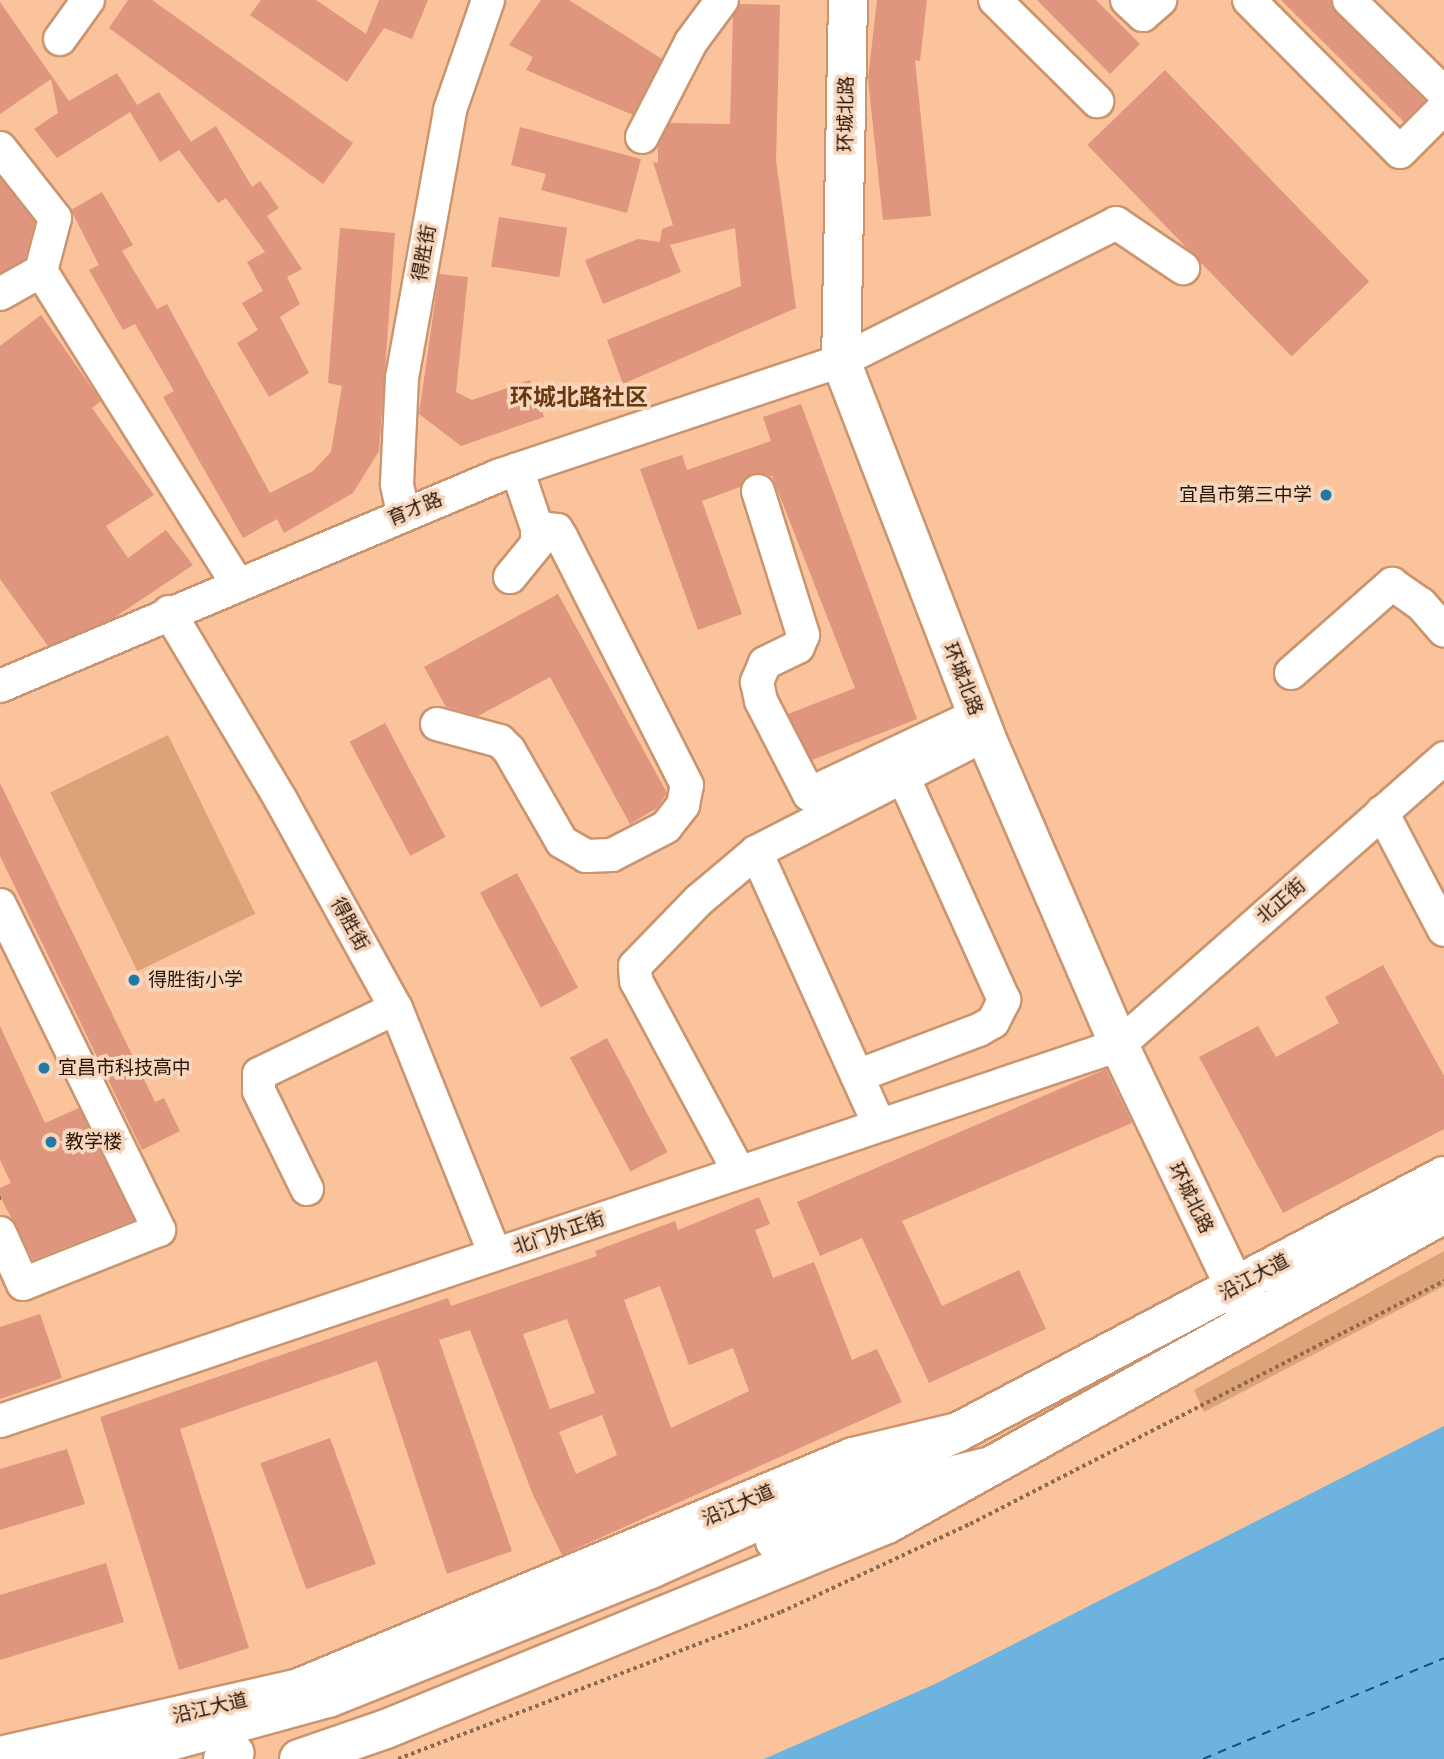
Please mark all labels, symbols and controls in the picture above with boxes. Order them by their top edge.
street label: 环城北路 [834,76,858,152]
street label: 得胜街 [408,223,440,283]
district label: 环城北路社区 [510,384,648,412]
place label: 宜昌市第三中学 [1179,484,1312,506]
marker: 宜昌市第三中学 [1318,487,1334,503]
street label: 育才路 [384,488,446,530]
street label: 环城北路 [939,639,987,719]
street label: 北正街 [1252,874,1310,928]
street label: 得胜街 [326,894,374,954]
place label: 得胜街小学 [148,969,243,991]
marker: 得胜街小学 [126,972,142,988]
place label: 宜昌市科技高中 [58,1057,191,1079]
marker: 宜昌市科技高中 [36,1060,52,1076]
place label: 教学楼 [65,1131,122,1153]
marker: 教学楼 [43,1134,59,1150]
street label: 环城北路 [1164,1159,1218,1237]
street label: 北门外正街 [510,1207,608,1259]
street label: 沿江大道 [1215,1249,1293,1305]
street label: 沿江大道 [699,1480,777,1530]
street label: 沿江大道 [170,1688,250,1728]

